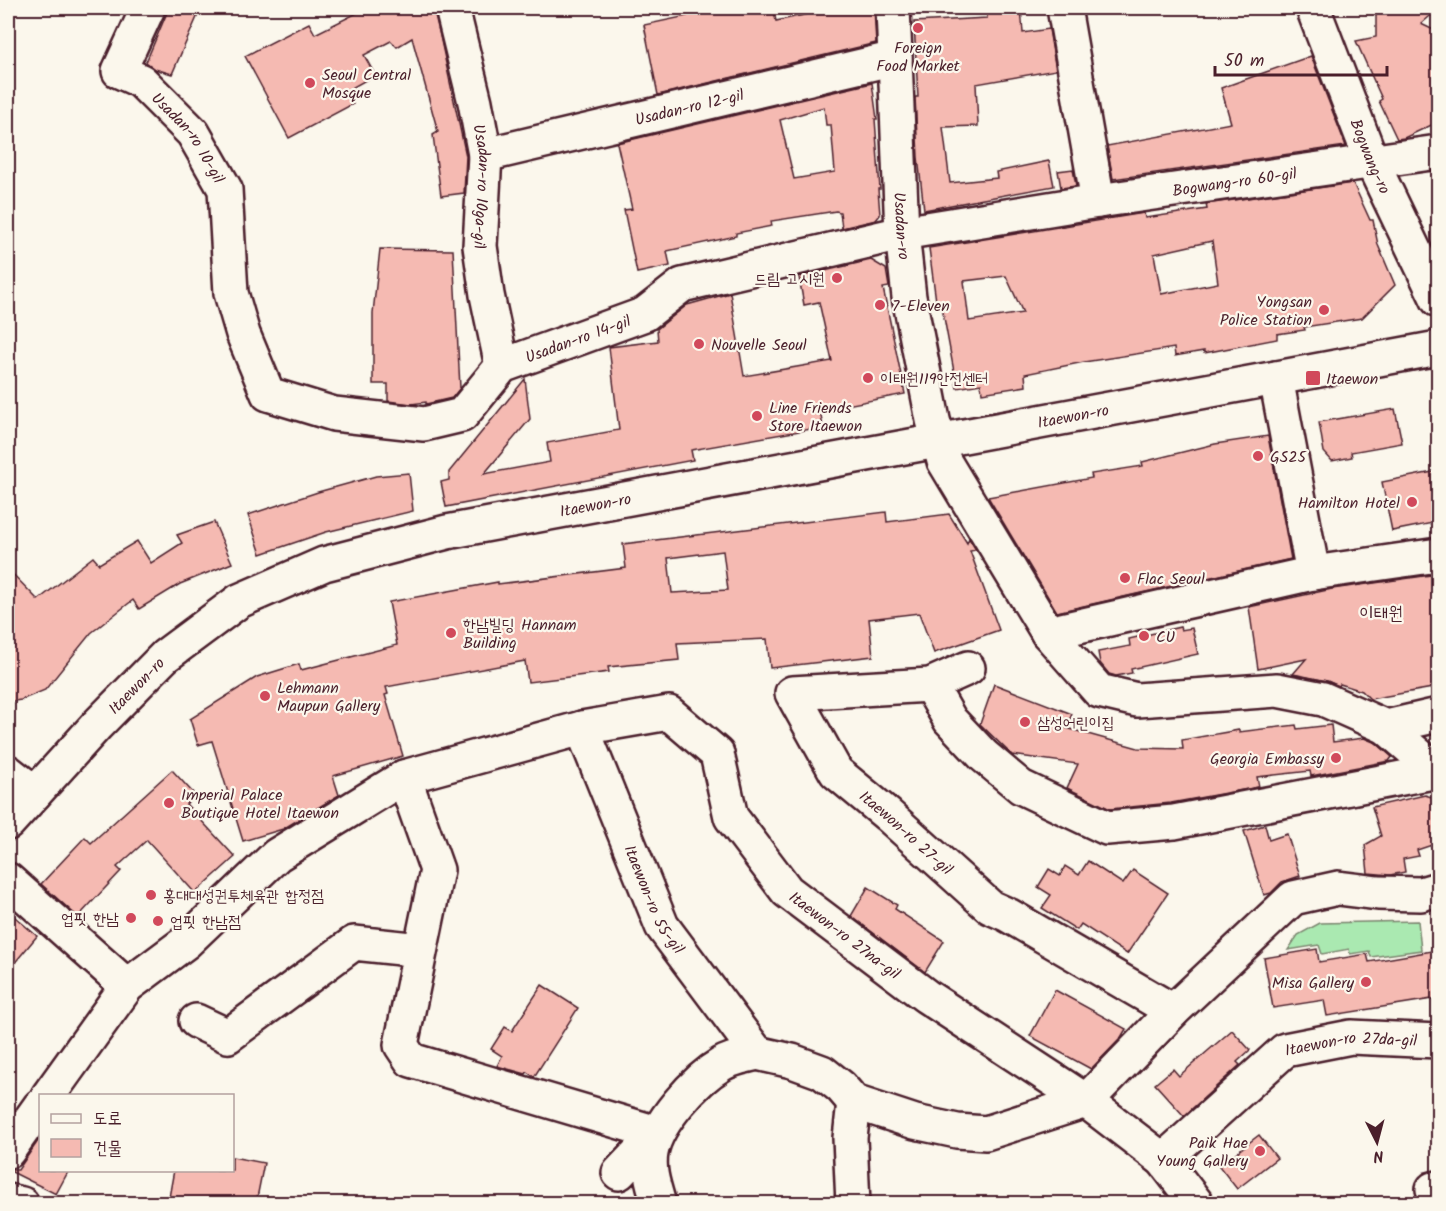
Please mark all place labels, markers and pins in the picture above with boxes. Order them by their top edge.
marker: Foreign Food Market [911,21,925,35]
place label: Foreign Food Market [876,36,961,79]
place label: Seoul Central Mosque [322,63,411,106]
marker: Seoul Central Mosque [303,76,317,90]
place label: 드림 고시원 [754,267,825,292]
marker: 드림 고시원 [830,271,844,285]
place label: Yongsan Police Station [1220,290,1312,333]
place label: 7-Eleven [892,294,950,319]
marker: 7-Eleven [873,298,887,312]
marker: Yongsan Police Station [1317,303,1331,317]
place label: Nouvelle Seoul [711,333,807,358]
marker: Nouvelle Seoul [692,337,706,351]
place label: 이태원119안전센터 [880,367,988,392]
place label: Itaewon [1326,367,1378,392]
marker: Itaewon [1304,369,1322,387]
marker: 이태원119안전센터 [861,371,875,385]
place label: Line Friends Store Itaewon [769,396,862,439]
marker: Line Friends Store Itaewon [750,409,764,423]
place label: GS25 [1270,445,1308,470]
marker: GS25 [1251,449,1265,463]
place label: Hamilton Hotel [1298,491,1400,516]
marker: Hamilton Hotel [1405,495,1419,509]
place label: Flac Seoul [1137,567,1205,592]
marker: Flac Seoul [1118,571,1132,585]
place label: 한남빌딩 Hannam Building [463,613,577,656]
place label: CU [1156,625,1176,650]
marker: 한남빌딩 Hannam Building [444,626,458,640]
marker: CU [1137,629,1151,643]
place label: Lehmann Maupun Gallery [277,676,381,719]
marker: Lehmann Maupun Gallery [258,689,272,703]
place label: 삼성어린이집 [1037,711,1114,736]
marker: 삼성어린이집 [1018,715,1032,729]
place label: Georgia Embassy [1210,747,1324,772]
marker: Georgia Embassy [1329,751,1343,765]
place label: Imperial Palace Boutique Hotel Itaewon [181,783,339,826]
marker: Imperial Palace Boutique Hotel Itaewon [162,796,176,810]
place label: 홍대대성권투체육관 합정점 [163,884,324,909]
marker: 홍대대성권투체육관 합정점 [144,888,158,902]
place label: 업핏 한남 [61,907,119,932]
place label: 업핏 한남점 [170,910,241,935]
marker: 업핏 한남 [124,911,138,925]
marker: 업핏 한남점 [151,914,165,928]
place label: Misa Gallery [1272,971,1354,996]
marker: Misa Gallery [1359,975,1373,989]
place label: Paik Hae Young Gallery [1156,1131,1248,1174]
marker: Paik Hae Young Gallery [1253,1144,1267,1158]

